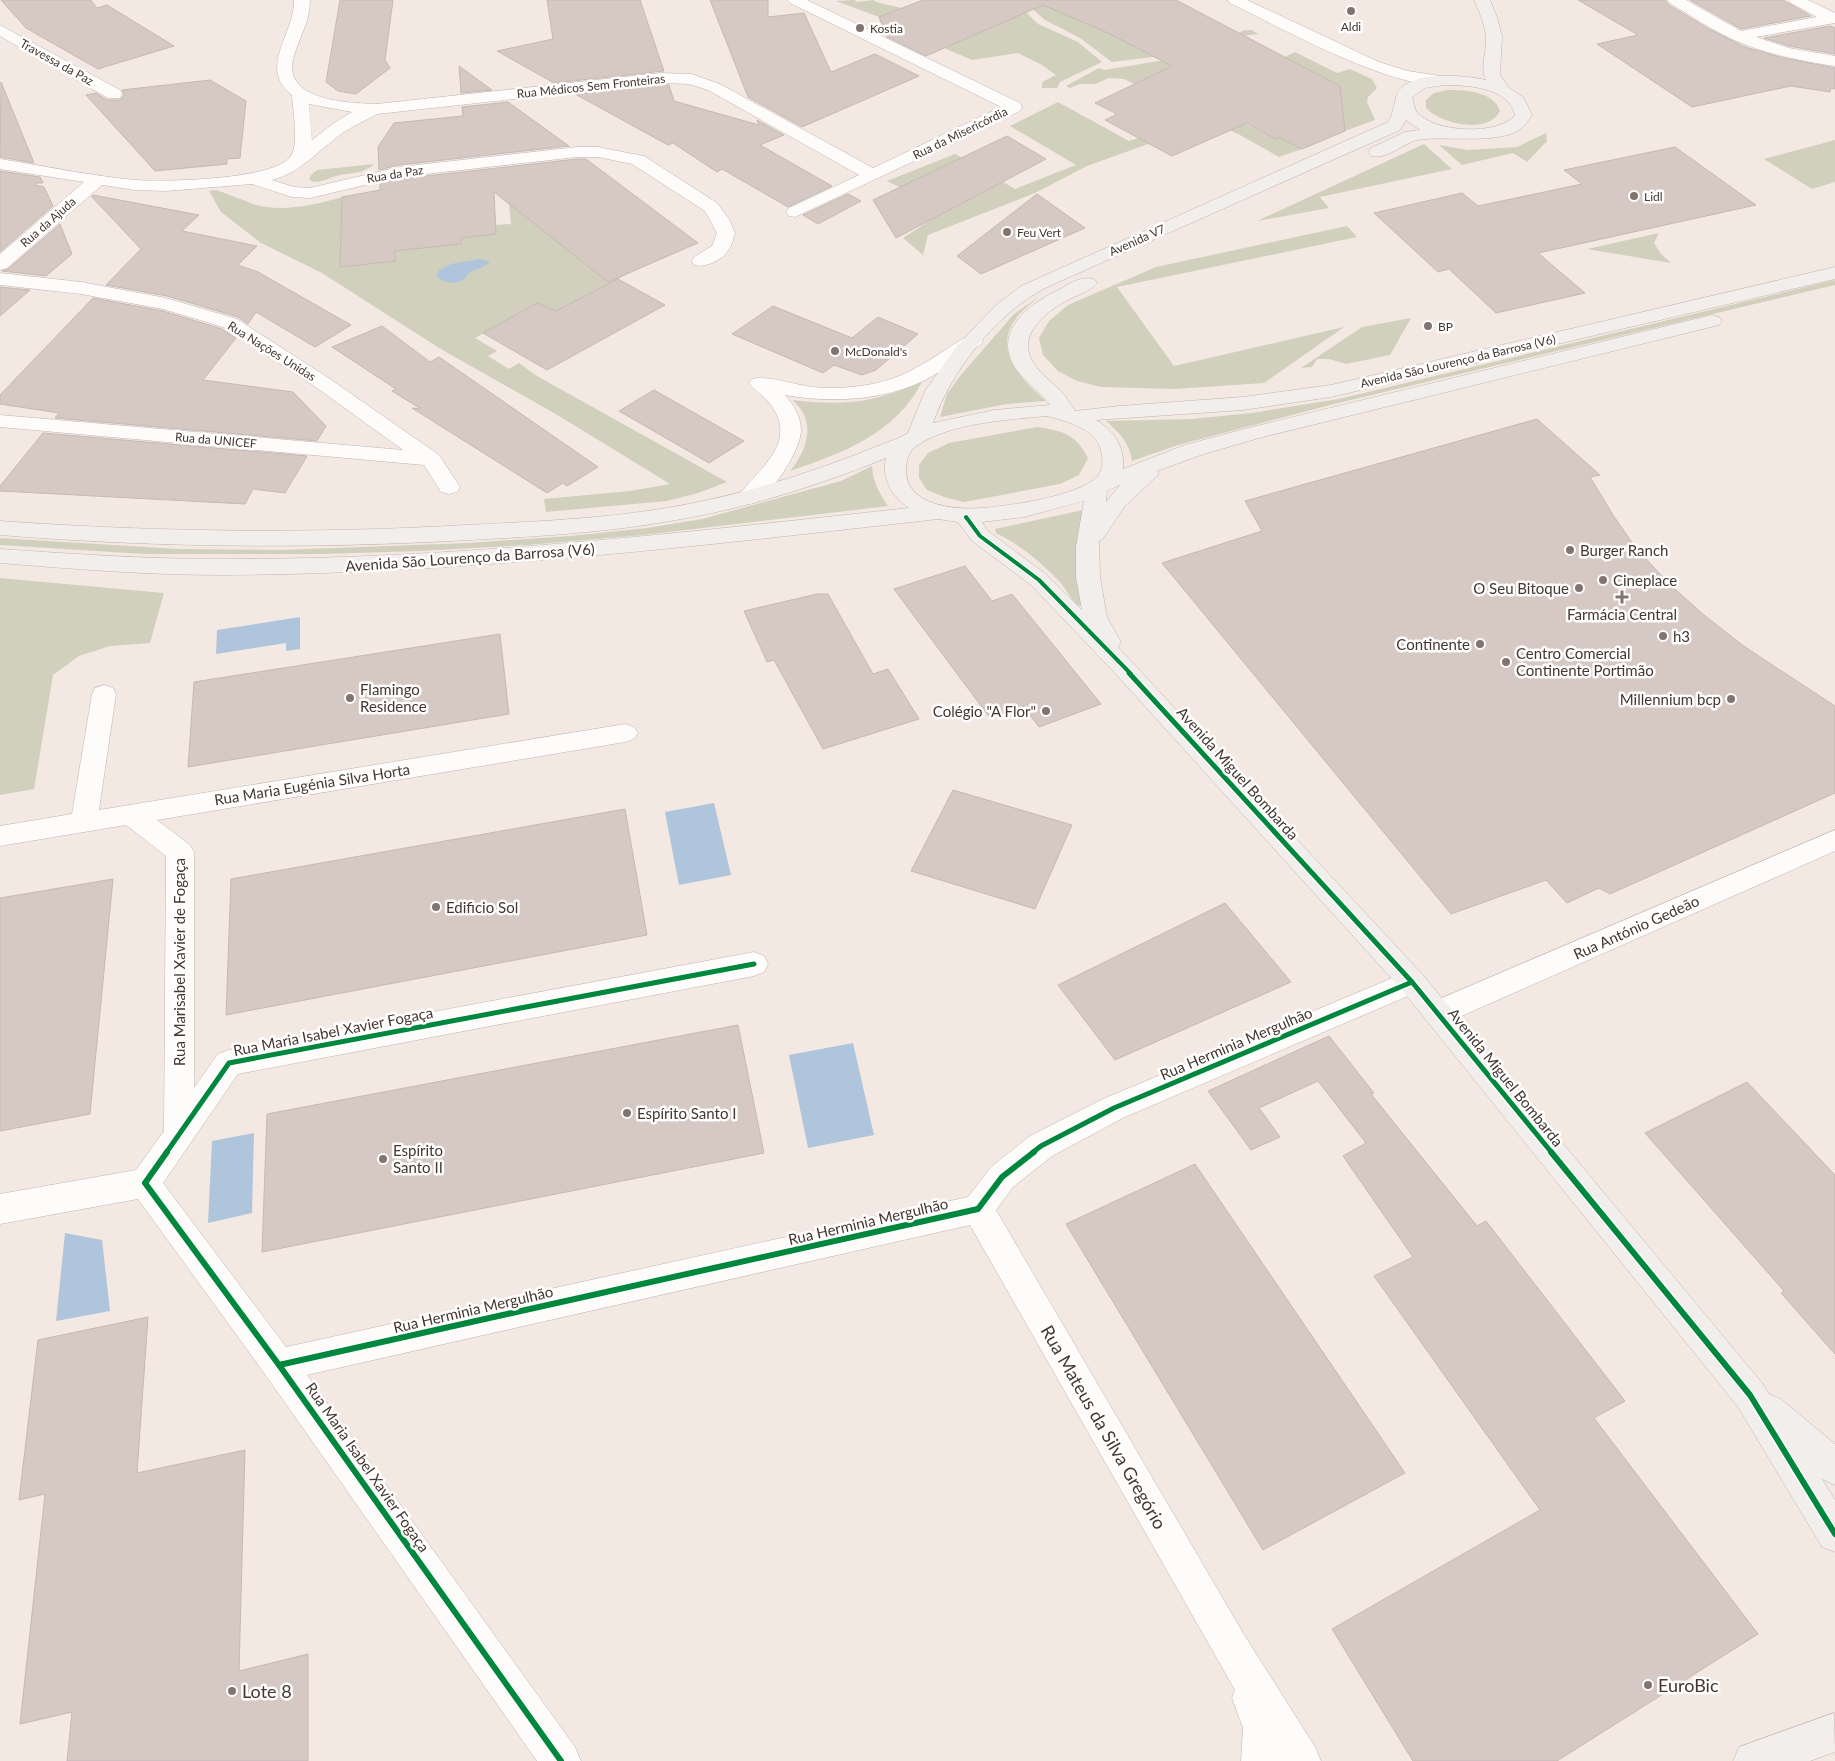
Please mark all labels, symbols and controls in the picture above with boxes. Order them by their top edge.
marker: Aldi [1345,5,1357,17]
place label: Aldi [1341,19,1361,34]
place label: Kostia [870,21,903,36]
marker: Kostia [854,22,866,34]
street label: Travessa da Paz [18,36,97,89]
street label: Rua Médicos Sem Fronteiras [516,71,666,101]
street label: Rua da Misericórdia [910,104,1010,162]
street label: Rua da Paz [366,162,425,186]
place label: Lidl [1644,189,1663,204]
marker: Lidl [1628,190,1640,202]
street label: Rua da Ajuda [17,194,79,250]
street label: Avenida V7 [1107,221,1167,259]
place label: Feu Vert [1017,225,1062,240]
marker: Feu Vert [1001,226,1013,238]
street label: Rua Nações Unidas [225,318,319,384]
place label: BP [1438,319,1453,334]
marker: BP [1422,320,1434,332]
street label: Avenida São Lourenço da Barrosa (V6) [1359,331,1557,391]
place label: McDonald's [845,344,907,359]
marker: McDonald's [829,345,841,357]
street label: Rua da UNICEF [175,429,258,451]
street label: Avenida São Lourenço da Barrosa (V6) [345,539,595,575]
place label: Burger Ranch [1580,541,1668,559]
marker: Burger Ranch [1564,544,1576,556]
place label: Cineplace [1613,571,1677,589]
marker: Cineplace [1597,574,1609,586]
place label: O Seu Bitoque [1473,579,1569,597]
marker: O Seu Bitoque [1573,582,1585,594]
marker: Farmácia Central [1616,591,1628,603]
place label: Farmácia Central [1567,605,1677,623]
place label: h3 [1673,627,1690,645]
marker: h3 [1657,630,1669,642]
place label: Continente [1396,635,1470,653]
marker: Continente [1474,638,1486,650]
place label: Centro Comercial Continente Portimão [1516,644,1654,679]
marker: Centro Comercial Continente Portimão [1500,656,1512,668]
place label: Flamingo Residence [360,680,427,715]
place label: Millennium bcp [1620,690,1721,708]
marker: Flamingo Residence [344,692,356,704]
marker: Millennium bcp [1725,693,1737,705]
place label: Colégio "A Flor" [933,702,1036,720]
street label: Avenida Miguel Bombarda [1173,703,1303,843]
marker: Colégio "A Flor" [1040,705,1052,717]
street label: Rua Maria Eugénia Silva Horta [213,760,411,808]
street label: Rua Marisabel Xavier de Fogaça [170,858,188,1066]
street label: Rua António Gedeão [1570,891,1702,963]
place label: Edificio Sol [446,898,518,916]
marker: Edificio Sol [430,901,442,913]
street label: Rua Maria Isabel Xavier Fogaça [232,1003,434,1059]
street label: Rua Herminia Mergulhão [1157,1003,1315,1083]
street label: Avenida Miguel Bombarda [1445,1004,1567,1150]
place label: Espírito Santo I [637,1104,736,1122]
marker: Espírito Santo I [621,1107,633,1119]
place label: Espírito Santo II [393,1141,443,1176]
marker: Espírito Santo II [377,1153,389,1165]
street label: Rua Herminia Mergulhão [786,1194,950,1248]
street label: Rua Herminia Mergulhão [391,1282,555,1336]
street label: Rua Mateus da Silva Gregório [1037,1321,1171,1533]
street label: Rua Maria Isabel Xavier Fogaça [302,1379,434,1555]
place label: EuroBic [1658,1674,1719,1696]
marker: EuroBic [1642,1679,1654,1691]
place label: Lote 8 [242,1680,292,1702]
marker: Lote 8 [226,1685,238,1697]

